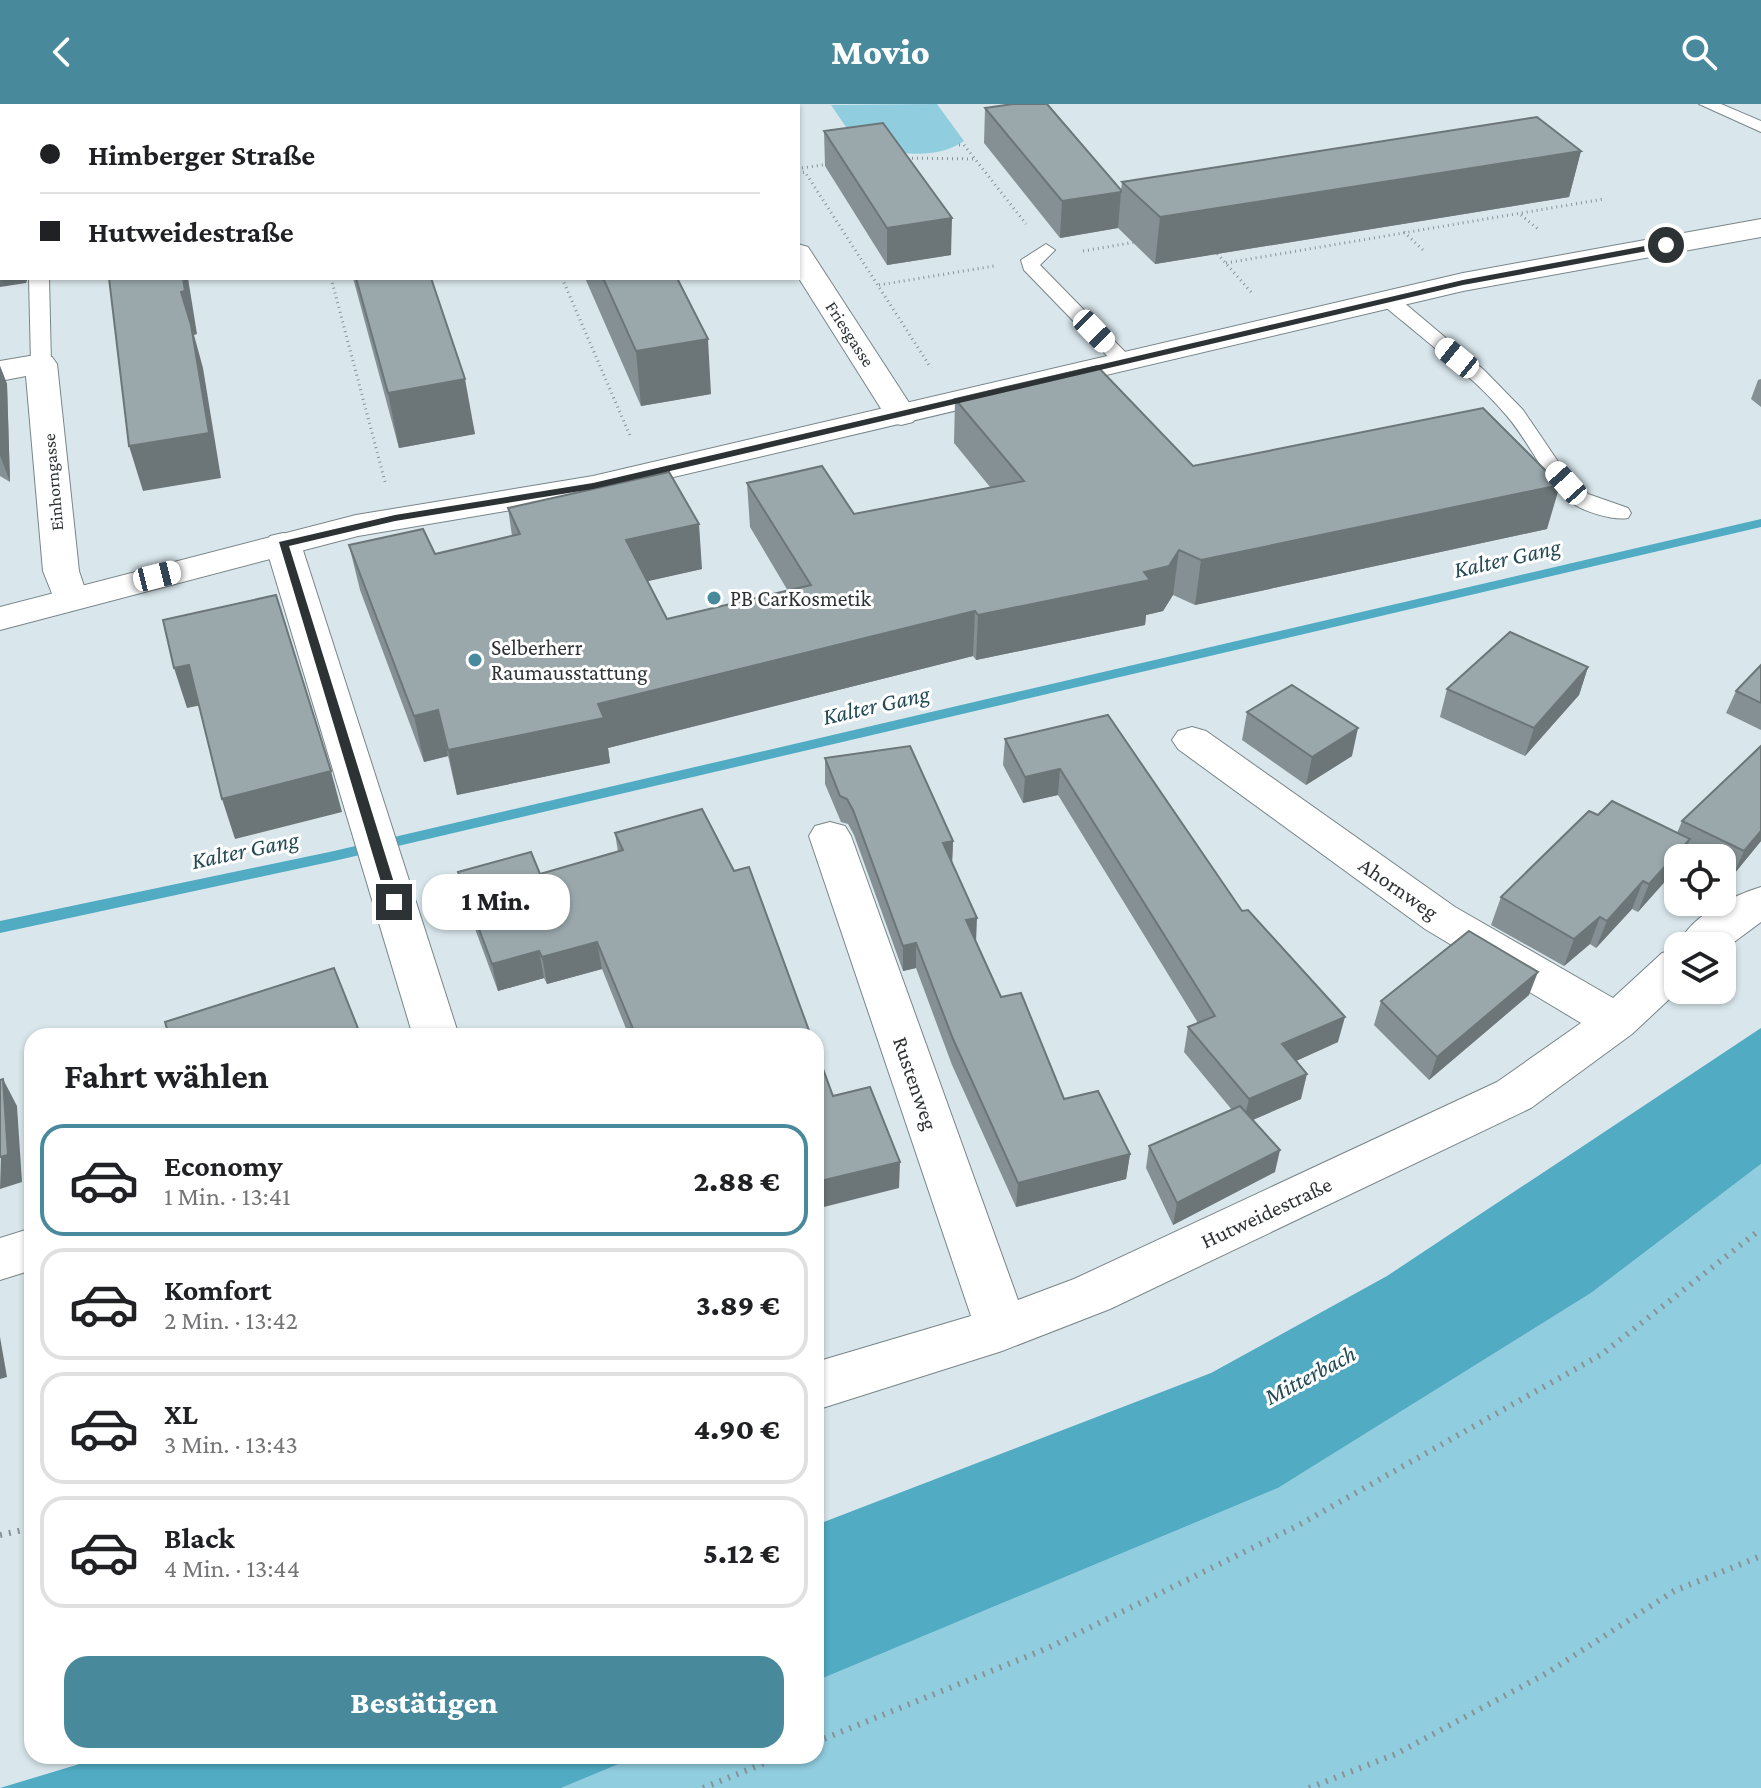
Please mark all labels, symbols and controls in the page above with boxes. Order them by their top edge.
icon: back [40,30,84,74]
icon: search [1677,30,1721,74]
text: Movio [831,32,930,72]
text: Himberger Straße [88,138,315,171]
text: Hutweidestraße [88,215,294,248]
route start [1648,227,1684,263]
street label: Friesgasse [821,298,879,370]
car [1069,305,1119,357]
car [1431,334,1483,382]
street label: Einhorngasse [39,432,67,532]
car [1541,457,1591,509]
water label: Kalter Gang [1451,532,1564,583]
car [131,559,183,593]
place label: PB CarKosmetik [730,586,871,611]
marker: PB CarKosmetik [705,589,723,607]
place label: Selberherr Raumausstattung [491,635,648,685]
marker: Selberherr Raumausstattung [466,651,484,669]
water label: Kalter Gang [820,679,933,730]
water label: Kalter Gang [189,825,302,874]
map controls [1664,844,1736,1004]
button: locate [1664,844,1736,916]
street label: Ahornweg [1354,852,1443,925]
callout: 1 Min. [422,874,570,930]
route end [376,884,412,920]
text: 1 Min. [461,887,531,916]
button: layers [1664,932,1736,1004]
street label: Rustenweg [888,1033,943,1133]
text: Fahrt wählen [64,1056,269,1096]
icon: car [68,1144,140,1216]
text: Economy [164,1149,283,1182]
text: 2.88 € [694,1164,780,1197]
street label: Hutweidestraße [1197,1171,1336,1254]
text: 1 Min. · 13:41 [164,1182,291,1211]
icon: car [68,1268,140,1340]
text: Komfort [164,1273,272,1306]
text: 3.89 € [696,1288,780,1321]
text: 2 Min. · 13:42 [164,1306,298,1335]
water label: Mitterbach [1259,1339,1360,1410]
icon: car [68,1392,140,1464]
text: XL [164,1397,198,1430]
text: 4.90 € [694,1412,780,1445]
text: 3 Min. · 13:43 [164,1430,298,1459]
icon: car [68,1516,140,1588]
text: Black [164,1521,235,1554]
text: 5.12 € [703,1536,780,1569]
text: 4 Min. · 13:44 [164,1554,300,1583]
button: Bestätigen [64,1656,784,1748]

